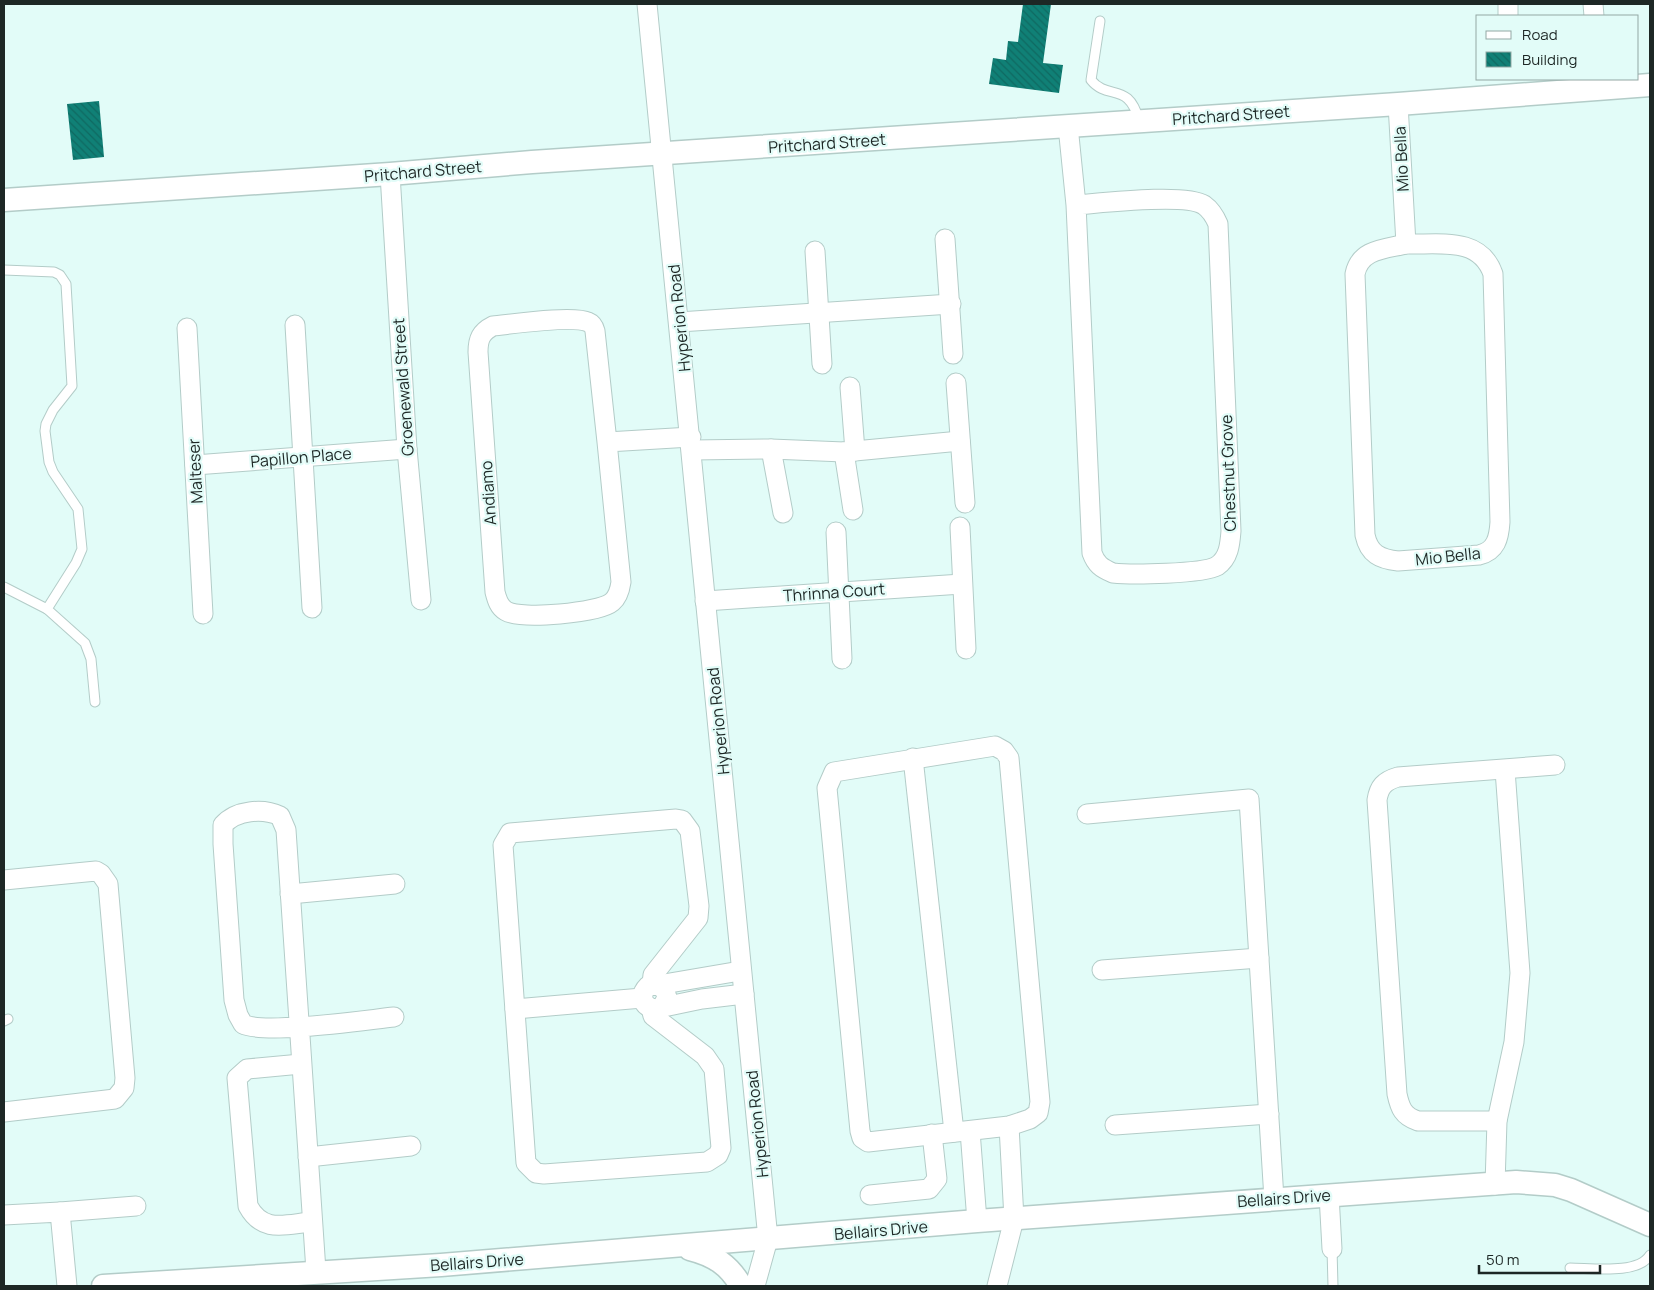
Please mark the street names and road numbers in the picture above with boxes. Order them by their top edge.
street label: Pritchard Street [1171,100,1291,130]
street label: Mio Bella [1388,126,1414,192]
street label: Pritchard Street [767,128,887,158]
street label: Pritchard Street [363,155,483,187]
street label: Hyperion Road [662,263,696,373]
street label: Groenewald Street [387,317,419,457]
street label: Chestnut Grove [1215,414,1241,532]
street label: Malteser [182,438,208,504]
street label: Papillon Place [250,442,352,472]
street label: Andiamo [475,460,501,526]
street label: Mio Bella [1414,542,1482,570]
street label: Thrinna Court [782,577,886,607]
street label: Hyperion Road [701,666,735,776]
street label: Hyperion Road [740,1069,774,1179]
street label: Bellairs Drive [1236,1184,1332,1212]
street label: Bellairs Drive [833,1215,929,1245]
street label: Bellairs Drive [429,1248,525,1276]

